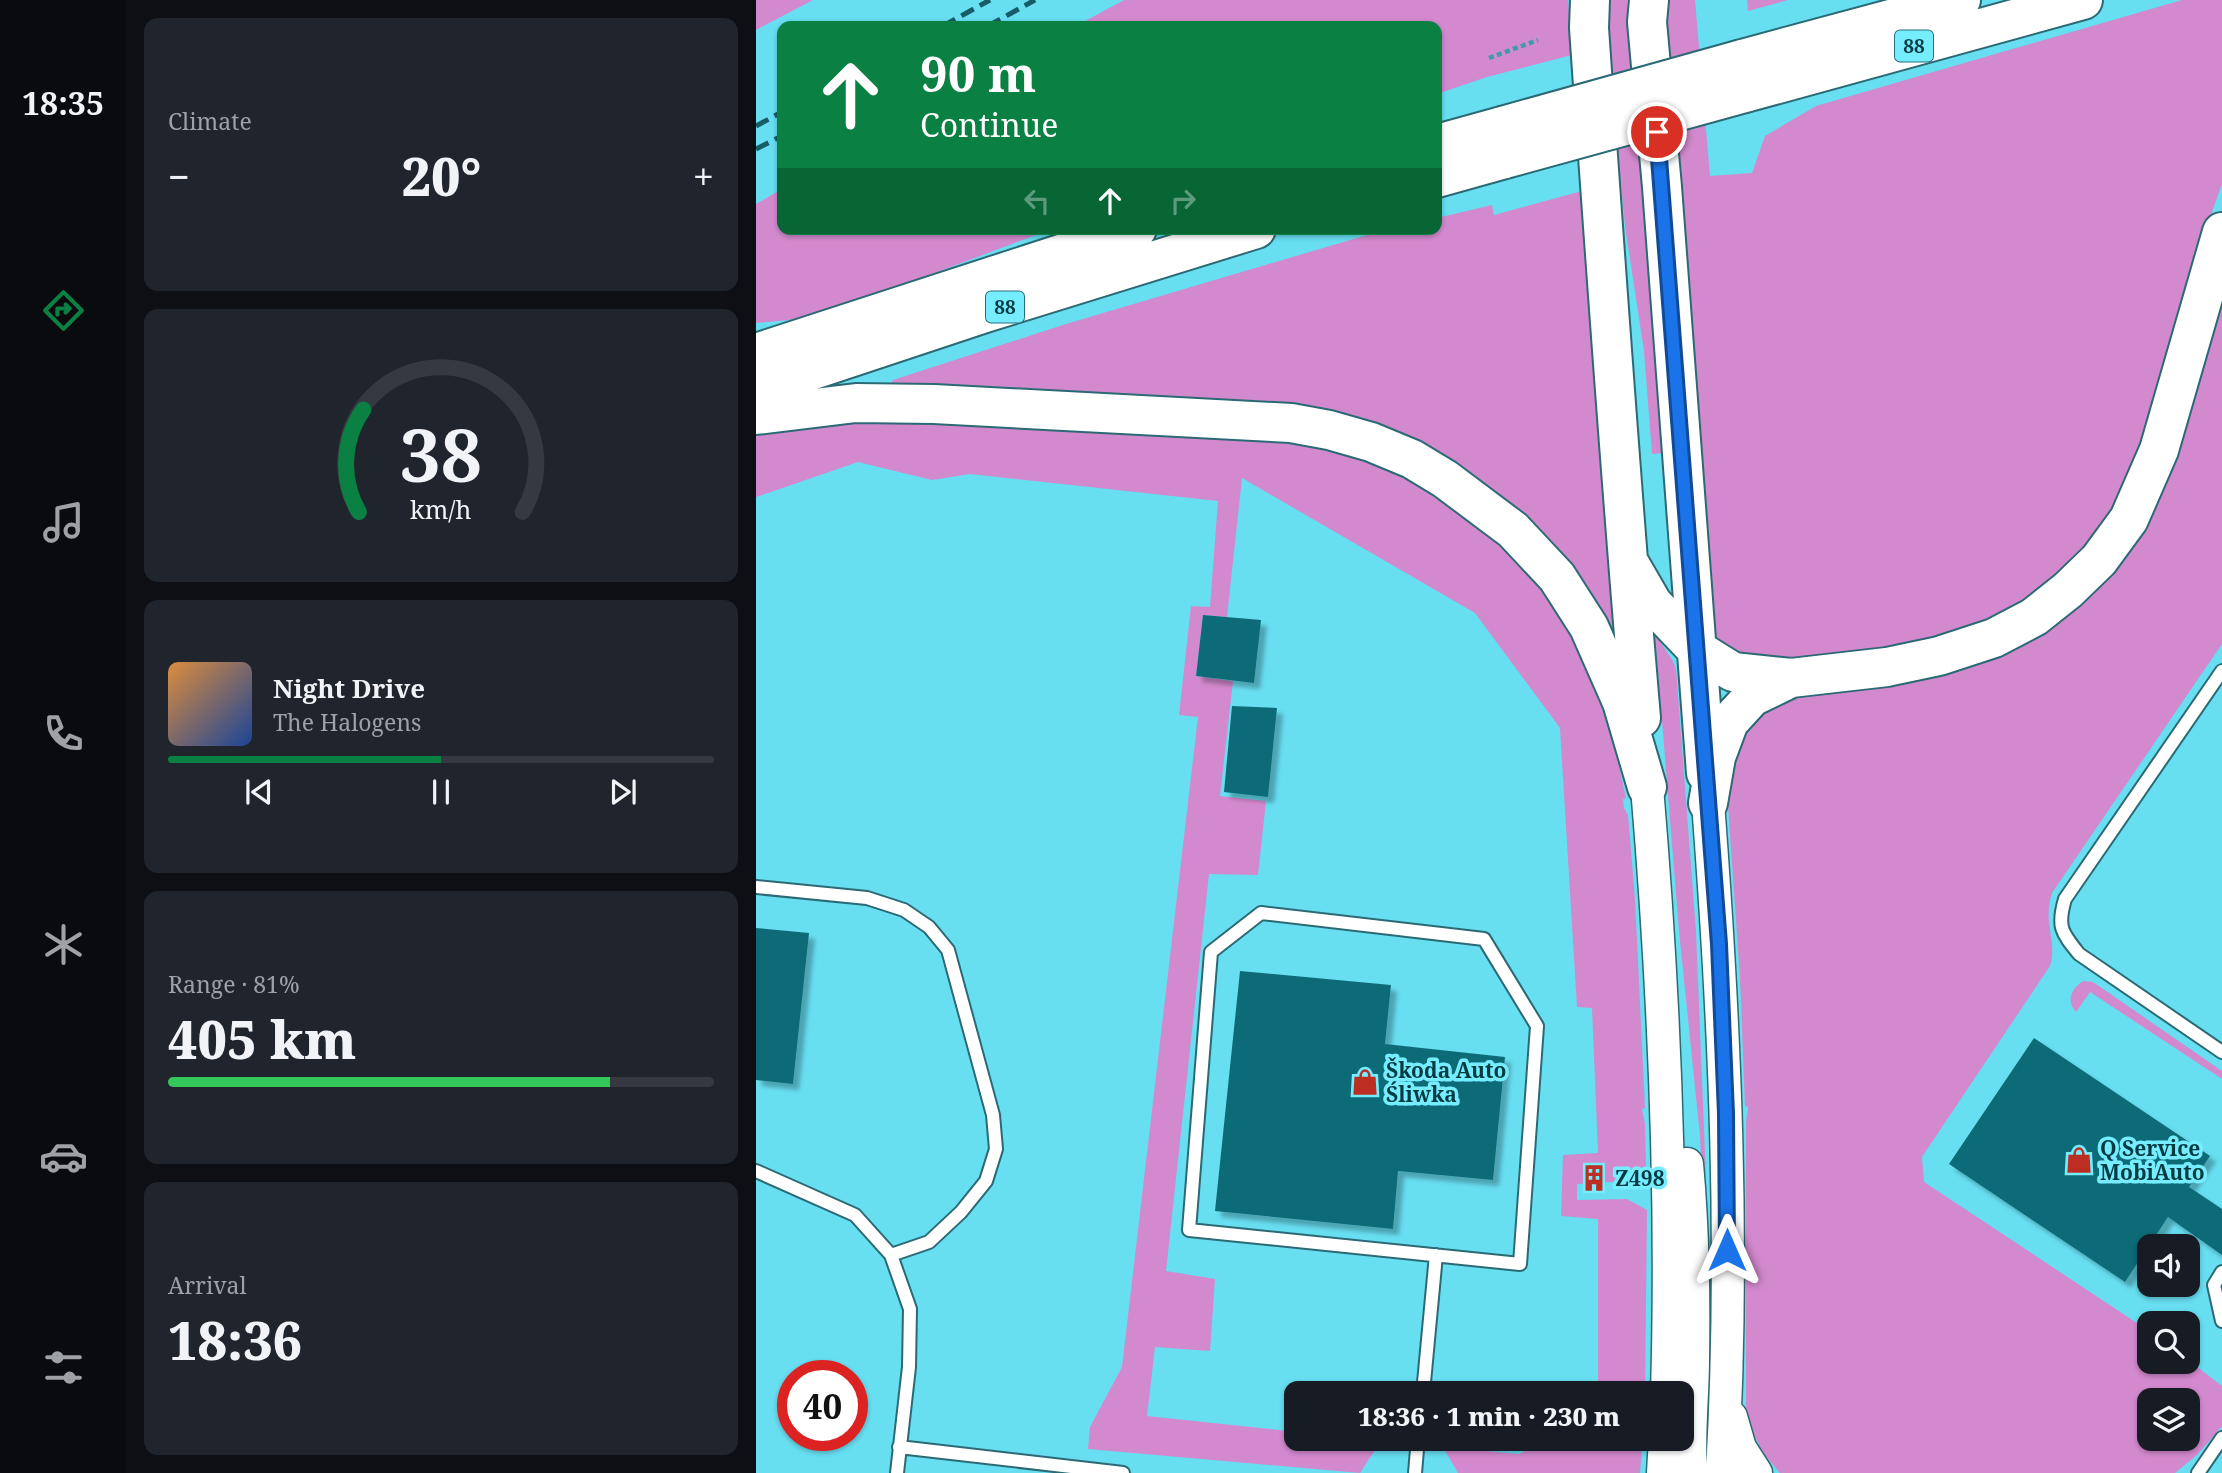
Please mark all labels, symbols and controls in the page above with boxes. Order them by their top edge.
road number: 88 [1895,30,1933,61]
text: 90 m [920,40,1036,106]
icon: ahead [805,49,896,140]
text: 18:35 [22,81,104,124]
pin [1627,102,1687,162]
text: Continue [920,103,1058,146]
text: Climate [168,105,252,137]
icon: arrive [1638,113,1676,151]
text: 20° [401,140,481,211]
text: − [168,150,190,202]
text: + [693,150,714,202]
icon: left [1018,182,1056,220]
icon: ahead [1091,182,1129,220]
icon: right [1164,182,1202,220]
icon: directions [39,286,88,335]
road number: 88 [986,292,1024,322]
text: 38 [400,404,482,503]
text: km/h [410,491,472,525]
icon: music [39,498,88,547]
text: Night Drive [273,670,425,706]
text: The Halogens [273,706,421,738]
icon: phone [39,709,88,758]
icon: previous [240,773,278,811]
icon: pause [422,773,460,811]
icon: next [604,773,642,811]
icon: climate [39,920,88,969]
text: Range · 81% [168,968,300,1000]
text: 405 km [168,1003,356,1074]
place label: Škoda Auto Śliwka [1386,1056,1507,1108]
shop icon: Škoda Auto Śliwka [1350,1067,1380,1097]
icon: car [39,1132,88,1181]
place label: Q Service MobiAuto [2100,1134,2205,1186]
shop icon: Q Service MobiAuto [2064,1145,2094,1175]
building icon: Z498 [1579,1163,1609,1193]
place label: Z498 [1615,1164,1665,1192]
position arrow [1690,1213,1764,1287]
map controls [2137,1234,2200,1451]
button: sound [2137,1234,2200,1297]
text: Arrival [168,1269,247,1301]
text: 18:36 [168,1304,302,1375]
button: search [2137,1311,2200,1374]
icon: filters [39,1343,88,1392]
speed limit sign: 40 [777,1360,868,1451]
button: layers [2137,1388,2200,1451]
text: 18:36 · 1 min · 230 m [1358,1398,1620,1434]

